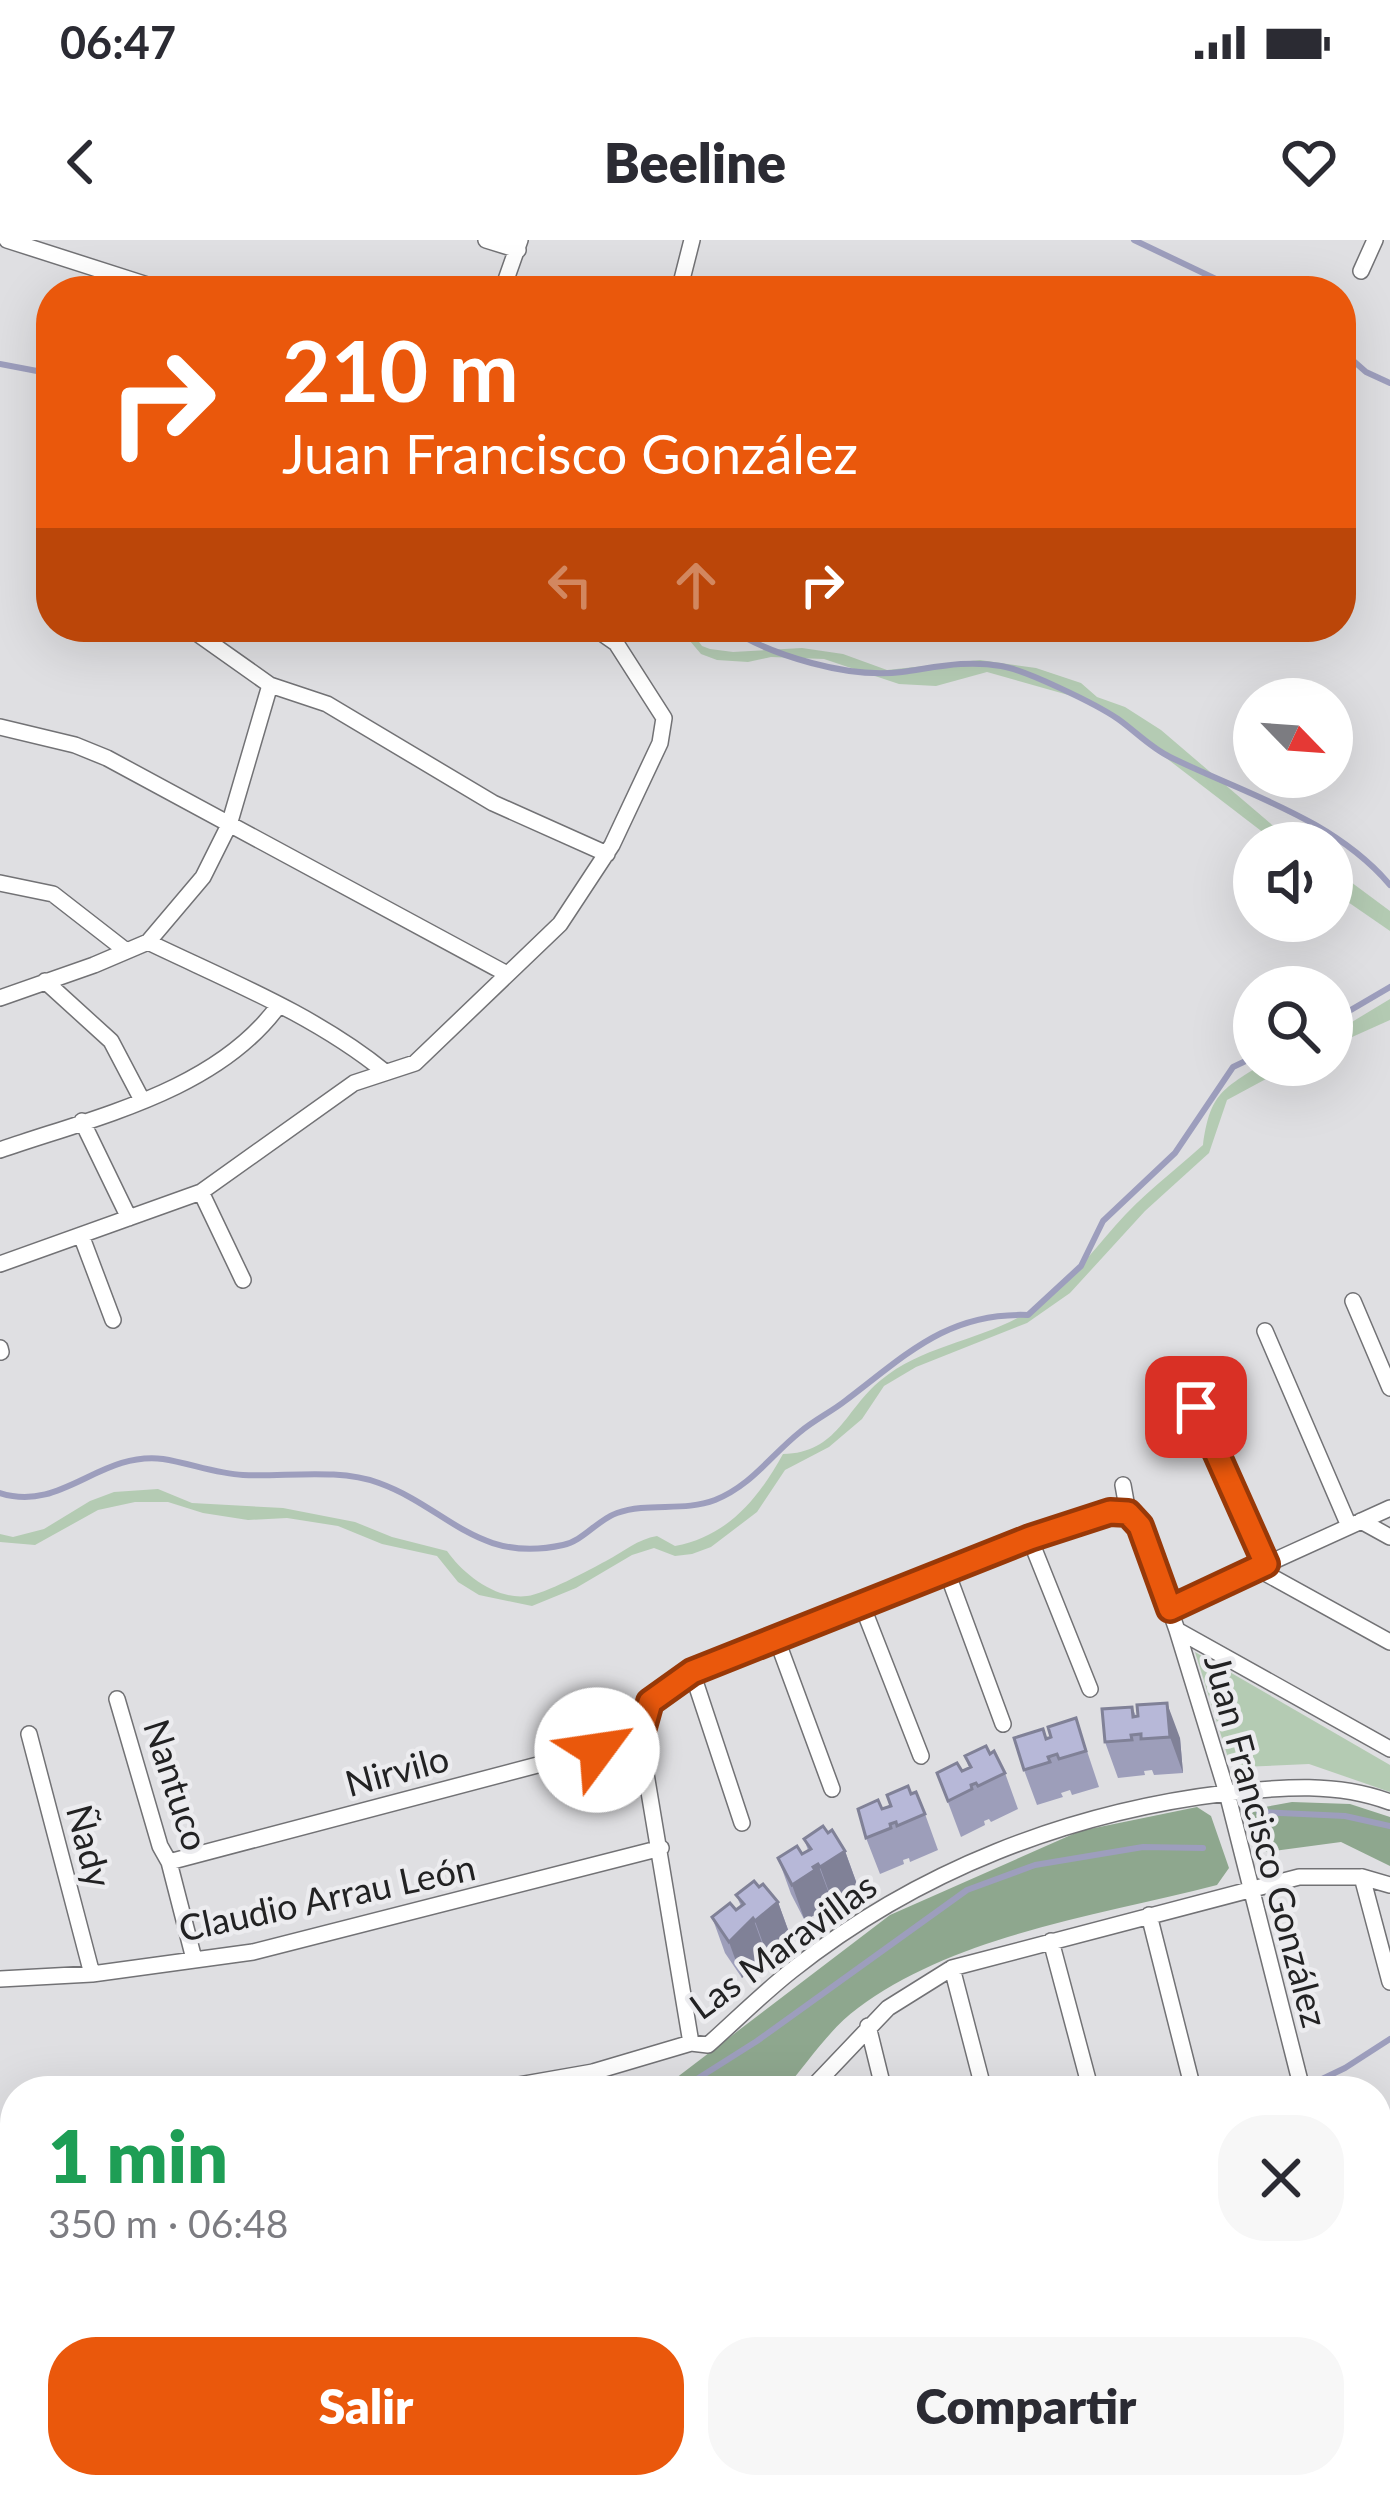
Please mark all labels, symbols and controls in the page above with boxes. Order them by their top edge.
text: 06:47 [60,15,176,69]
icon: back [48,129,114,195]
icon: heart [1276,129,1342,195]
text: Beeline [604,130,786,195]
text: 210 m [282,319,519,420]
icon: right [84,324,240,480]
text: Juan Francisco González [282,421,858,486]
icon: left [537,552,603,618]
icon: ahead [663,552,729,618]
icon: right [789,552,855,618]
north arrow [1233,678,1353,798]
map controls [1233,678,1353,1086]
button: sound [1233,822,1353,942]
button: search [1233,966,1353,1086]
pin [1145,1356,1247,1458]
icon: arrive [1163,1374,1229,1440]
street label: Juan Francisco González [1196,1650,1338,2032]
position arrow [534,1687,660,1813]
street label: Nantuco [135,1714,219,1856]
street label: Nirvilo [340,1735,453,1805]
street label: Ñady [58,1800,122,1892]
street label: Claudio Arrau León [175,1844,479,1950]
street label: Las Maravillas [680,1863,884,2028]
text: 1 min [48,2112,228,2198]
button: close [1218,2115,1344,2241]
text: 350 m · 06:48 [48,2200,288,2246]
button: Salir [48,2337,684,2475]
button: Compartir [708,2337,1344,2475]

